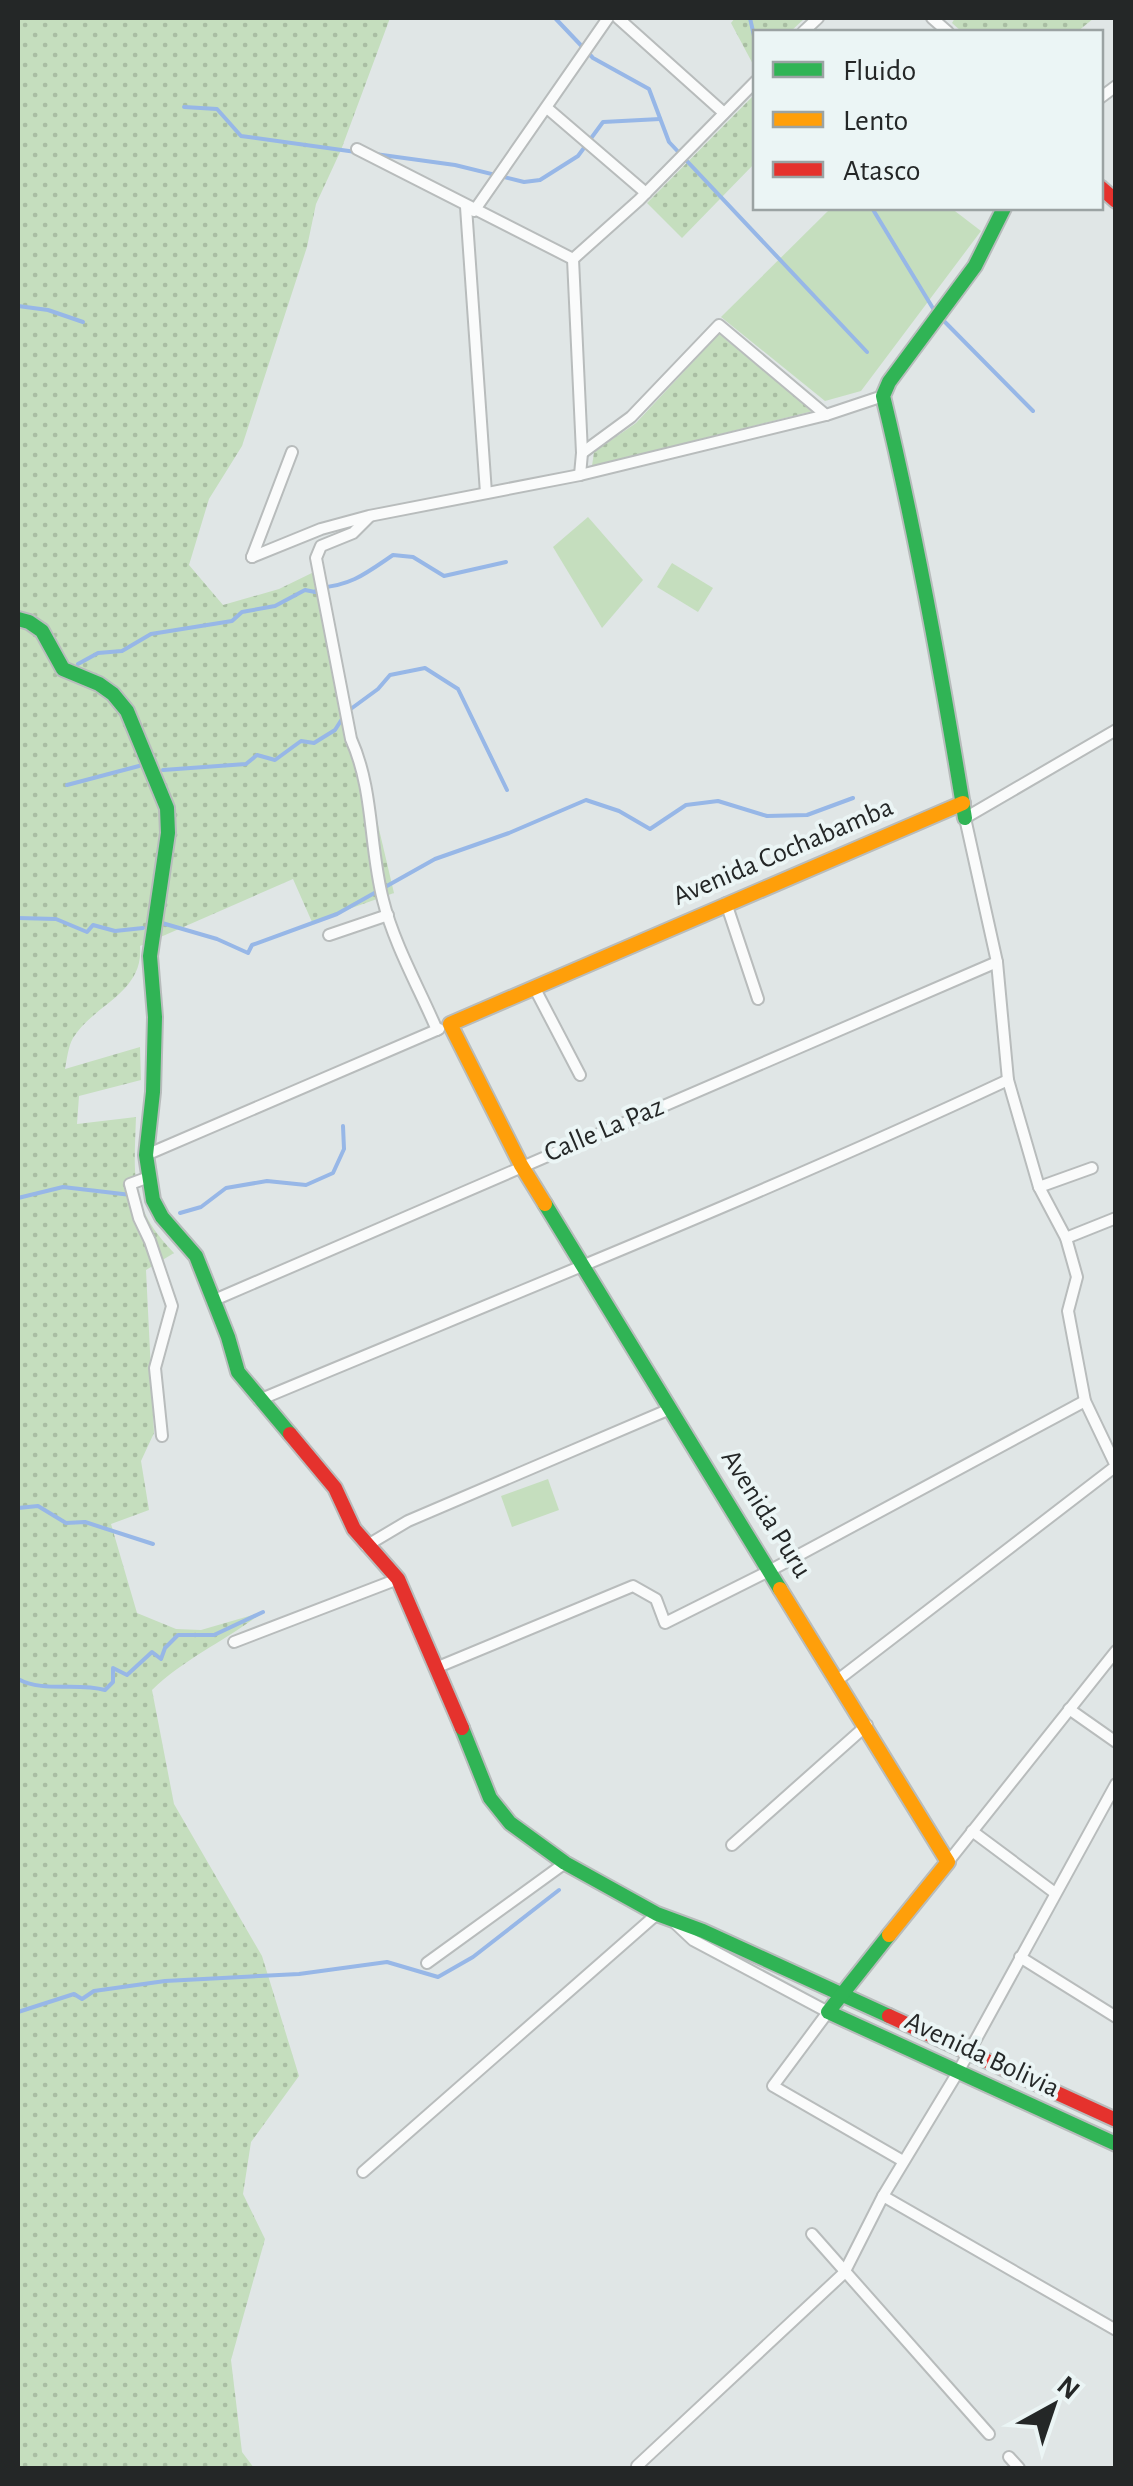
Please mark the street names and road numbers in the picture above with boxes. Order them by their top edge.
street label: Avenida Cochabamba [669,793,897,911]
street label: Calle La Paz [540,1092,668,1168]
street label: Avenida Puru [716,1445,816,1583]
street label: Avenida Bolivia [900,2007,1064,2103]

